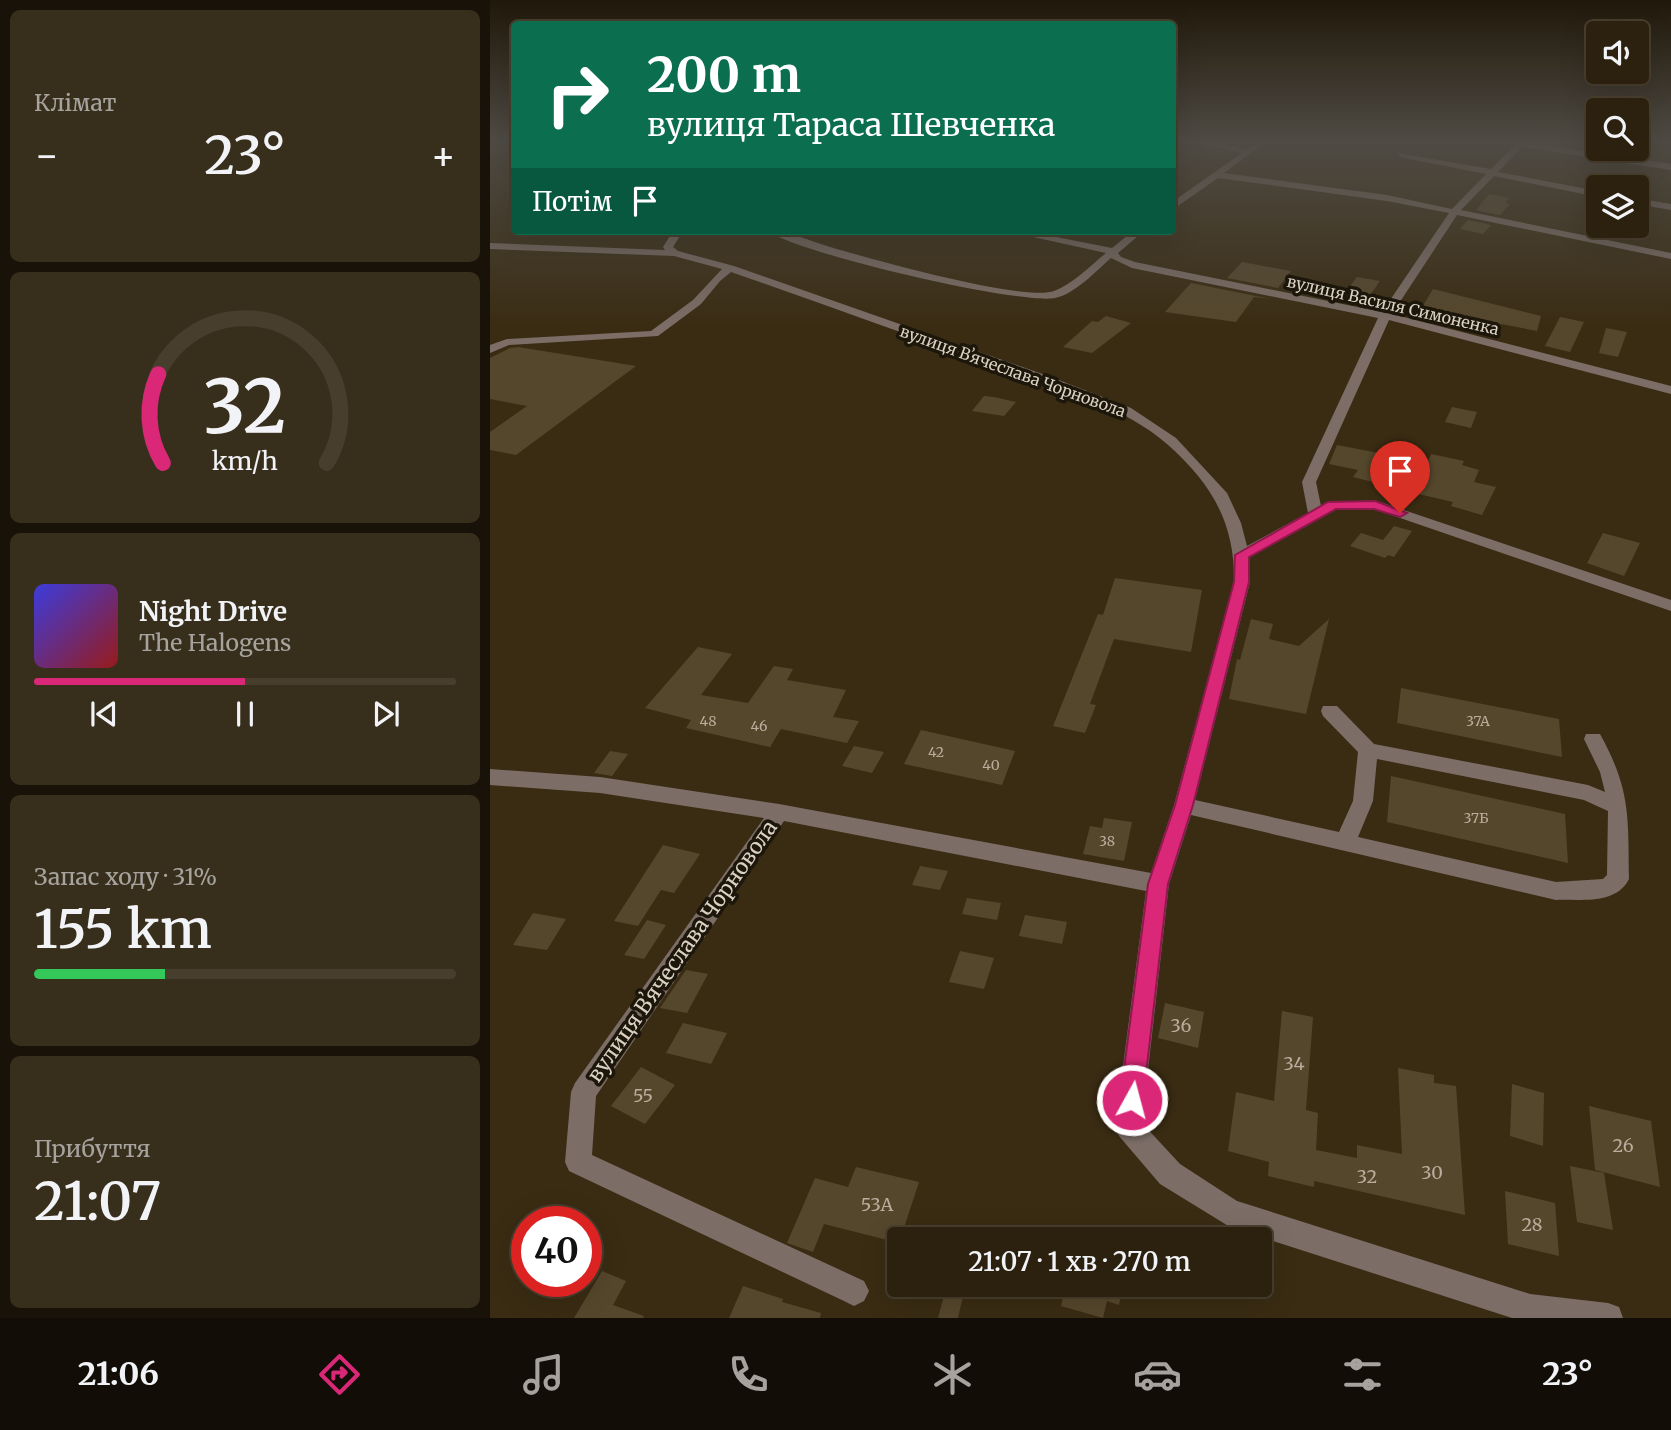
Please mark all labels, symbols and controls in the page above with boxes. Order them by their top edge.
map controls [1586,21,1649,238]
button: sound [1586,21,1649,84]
text: 200 m [647,44,801,105]
icon: right [532,49,623,140]
text: Клімат [34,88,116,117]
button: search [1586,98,1649,161]
text: вулиця Тараса Шевченка [647,105,1055,145]
text: 23° [204,123,286,188]
text: − [34,132,59,179]
text: + [431,132,456,179]
button: layers [1586,175,1649,238]
icon: arrive [626,182,664,220]
text: Потім [532,185,612,218]
street label: вулиця Василя Симоненка [1285,271,1501,339]
street label: вулиця Вʼячеслава Чорновола [897,321,1129,421]
text: 32 [204,362,286,454]
pin [1370,441,1430,513]
text: km/h [212,445,278,477]
icon: arrive [1381,452,1419,490]
text: Night Drive [139,595,287,628]
text: The Halogens [139,628,291,657]
icon: previous [85,695,123,733]
icon: pause [226,695,264,733]
icon: next [367,695,405,733]
house number: 48 [700,712,716,730]
house number: 37А [1466,712,1490,730]
house number: 46 [751,717,767,735]
house number: 42 [928,743,944,761]
house number: 40 [982,756,1000,774]
house number: 37Б [1463,809,1489,827]
street label: вулиця Вʼячеслава Чорновола [581,815,783,1087]
house number: 38 [1099,832,1115,850]
text: Запас ходу · 31% [34,862,217,891]
text: 155 km [34,897,212,962]
house number: 36 [1171,1014,1192,1037]
house number: 34 [1283,1052,1305,1075]
position arrow [1095,1063,1169,1137]
house number: 55 [633,1084,653,1107]
text: Прибуття [34,1134,151,1163]
house number: 26 [1612,1134,1634,1157]
house number: 30 [1421,1161,1443,1184]
house number: 32 [1357,1165,1377,1188]
text: 21:07 [34,1169,161,1234]
house number: 53А [861,1193,893,1216]
speed limit sign: 40 [511,1206,602,1297]
house number: 28 [1521,1213,1543,1236]
text: 21:07 · 1 хв · 270 m [968,1245,1191,1278]
icon: directions [315,1350,364,1399]
icon: music [519,1350,568,1399]
icon: phone [724,1350,773,1399]
icon: climate [928,1350,977,1399]
icon: car [1133,1350,1182,1399]
icon: filters [1338,1350,1387,1399]
text: 21:06 [78,1354,159,1394]
text: 23° [1542,1354,1593,1394]

